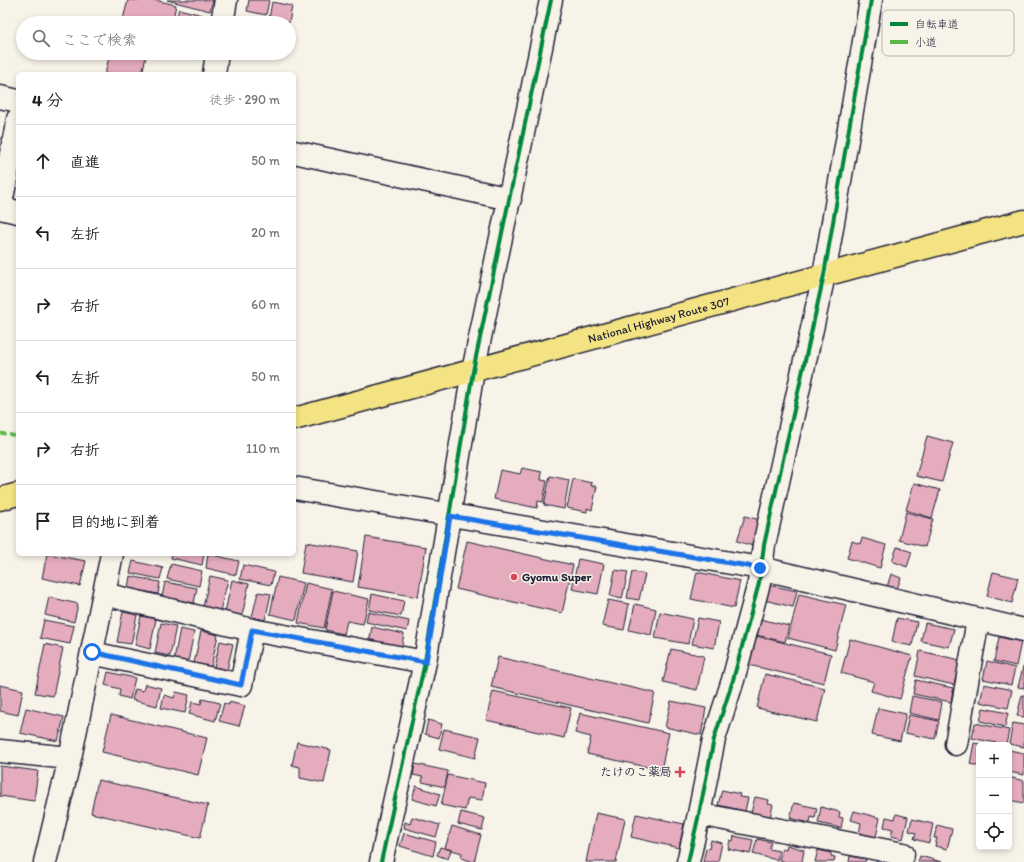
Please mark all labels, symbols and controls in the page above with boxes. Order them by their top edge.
legend [882,10,1014,56]
search box [16,16,296,60]
text: 自転車道 [915,18,959,31]
icon: search [30,27,52,49]
text: ここで検索 [62,31,137,49]
text: 小道 [915,36,937,49]
text: 4 分 [32,90,63,110]
text: 徒歩 · 290 m [210,92,280,107]
icon: ahead [32,150,54,172]
text: 直進 [70,153,100,171]
text: 50 m [251,153,280,168]
icon: left [32,222,54,244]
text: 左折 [70,225,100,243]
text: 20 m [251,225,280,240]
icon: right [32,294,54,316]
street label: National Highway Route 307 [587,294,731,346]
text: 右折 [70,297,100,315]
text: 60 m [251,297,280,312]
icon: left [32,366,54,388]
text: 左折 [70,369,100,387]
text: 50 m [251,369,280,384]
icon: right [32,438,54,460]
text: 右折 [70,441,100,459]
text: 110 m [246,441,280,456]
icon: arrive [32,510,54,532]
text: 目的地に到着 [70,513,160,531]
route end [751,559,769,577]
place label: Gyomu Super [522,570,591,585]
marker: Gyomu Super [509,572,519,582]
route start [83,643,101,661]
map controls [976,742,1012,850]
button: + [976,742,1012,778]
place label: たけのこ薬局 [600,765,672,779]
marker: たけのこ薬局 [675,767,685,777]
button: − [976,778,1012,814]
button: locate [976,814,1012,850]

